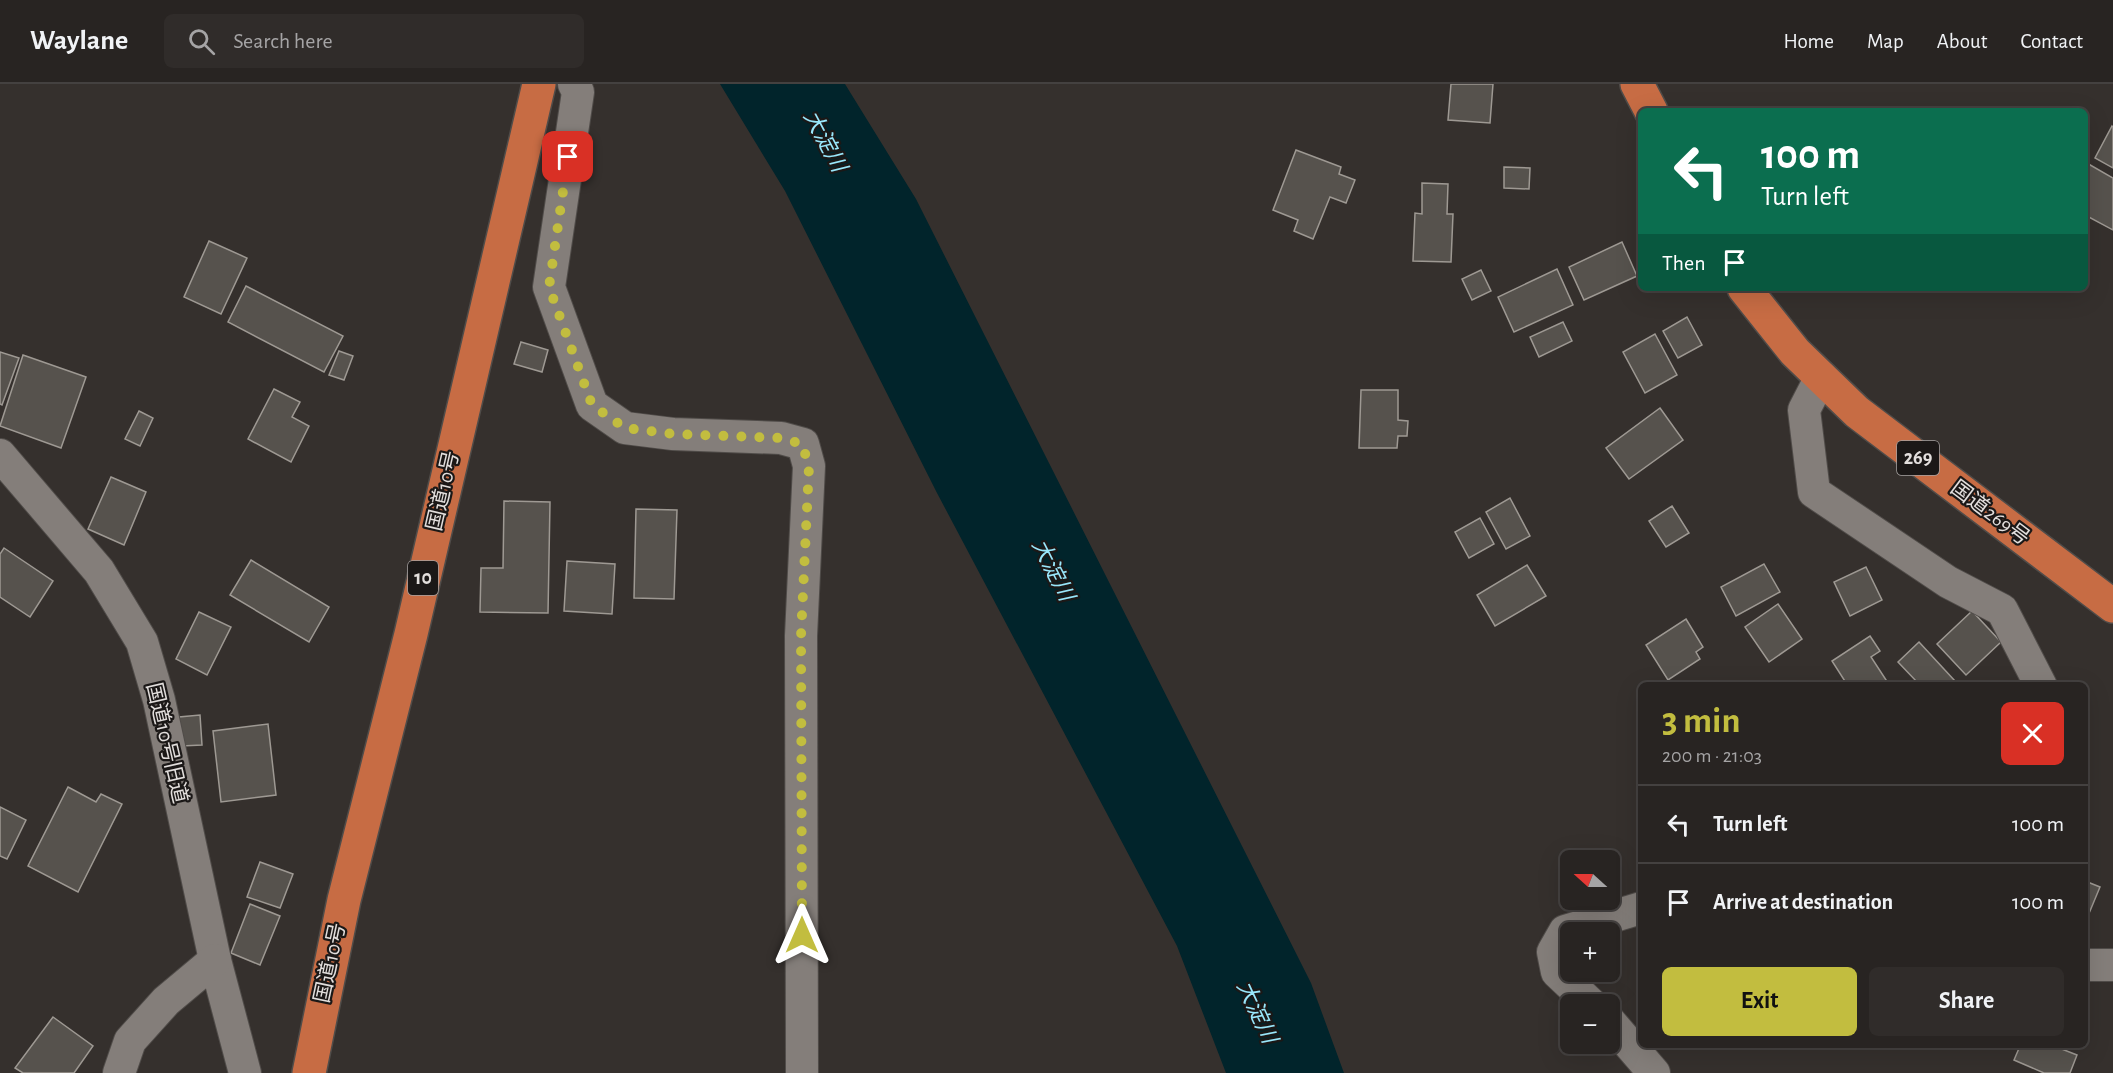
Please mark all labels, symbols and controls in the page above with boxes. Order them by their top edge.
search box [164,14,584,68]
icon: search [185,25,218,58]
text: Waylane [30,27,128,55]
text: Search here [233,30,333,52]
text: Home [1783,31,1834,52]
text: Map [1867,31,1904,52]
text: About [1937,31,1987,52]
text: Contact [2020,31,2083,52]
water label: 大淀川 [800,106,852,177]
pin [542,131,593,182]
icon: left [1662,132,1740,210]
text: 100 m [1761,134,1860,176]
icon: arrive [551,140,584,173]
text: Turn left [1761,183,1849,210]
icon: arrive [1718,246,1751,279]
text: Then [1662,252,1706,274]
road number: 269 [1897,441,1939,475]
street label: 国道10号 [423,449,462,533]
street label: 国道269号 [1947,476,2034,549]
water label: 大淀川 [1028,535,1080,606]
road number: 10 [408,561,438,595]
street label: 国道10号旧道 [143,680,192,805]
button: close [2001,702,2064,765]
text: 3 min [1662,703,1740,739]
text: 200 m · 21:03 [1662,746,1762,766]
icon: left [1662,808,1695,841]
text: Turn left [1713,813,1787,835]
text: 100 m [2012,813,2064,835]
north arrow [1560,850,1620,910]
map controls [1560,850,1620,1054]
icon: arrive [1662,886,1695,919]
text: Arrive at destination [1713,891,1893,913]
text: 100 m [2012,891,2064,913]
position arrow [770,903,834,967]
street label: 国道10号 [310,921,349,1005]
button: + [1560,922,1620,982]
button: Exit [1662,967,1857,1036]
button: Share [1869,967,2064,1036]
water label: 大淀川 [1233,977,1283,1048]
button: − [1560,994,1620,1054]

